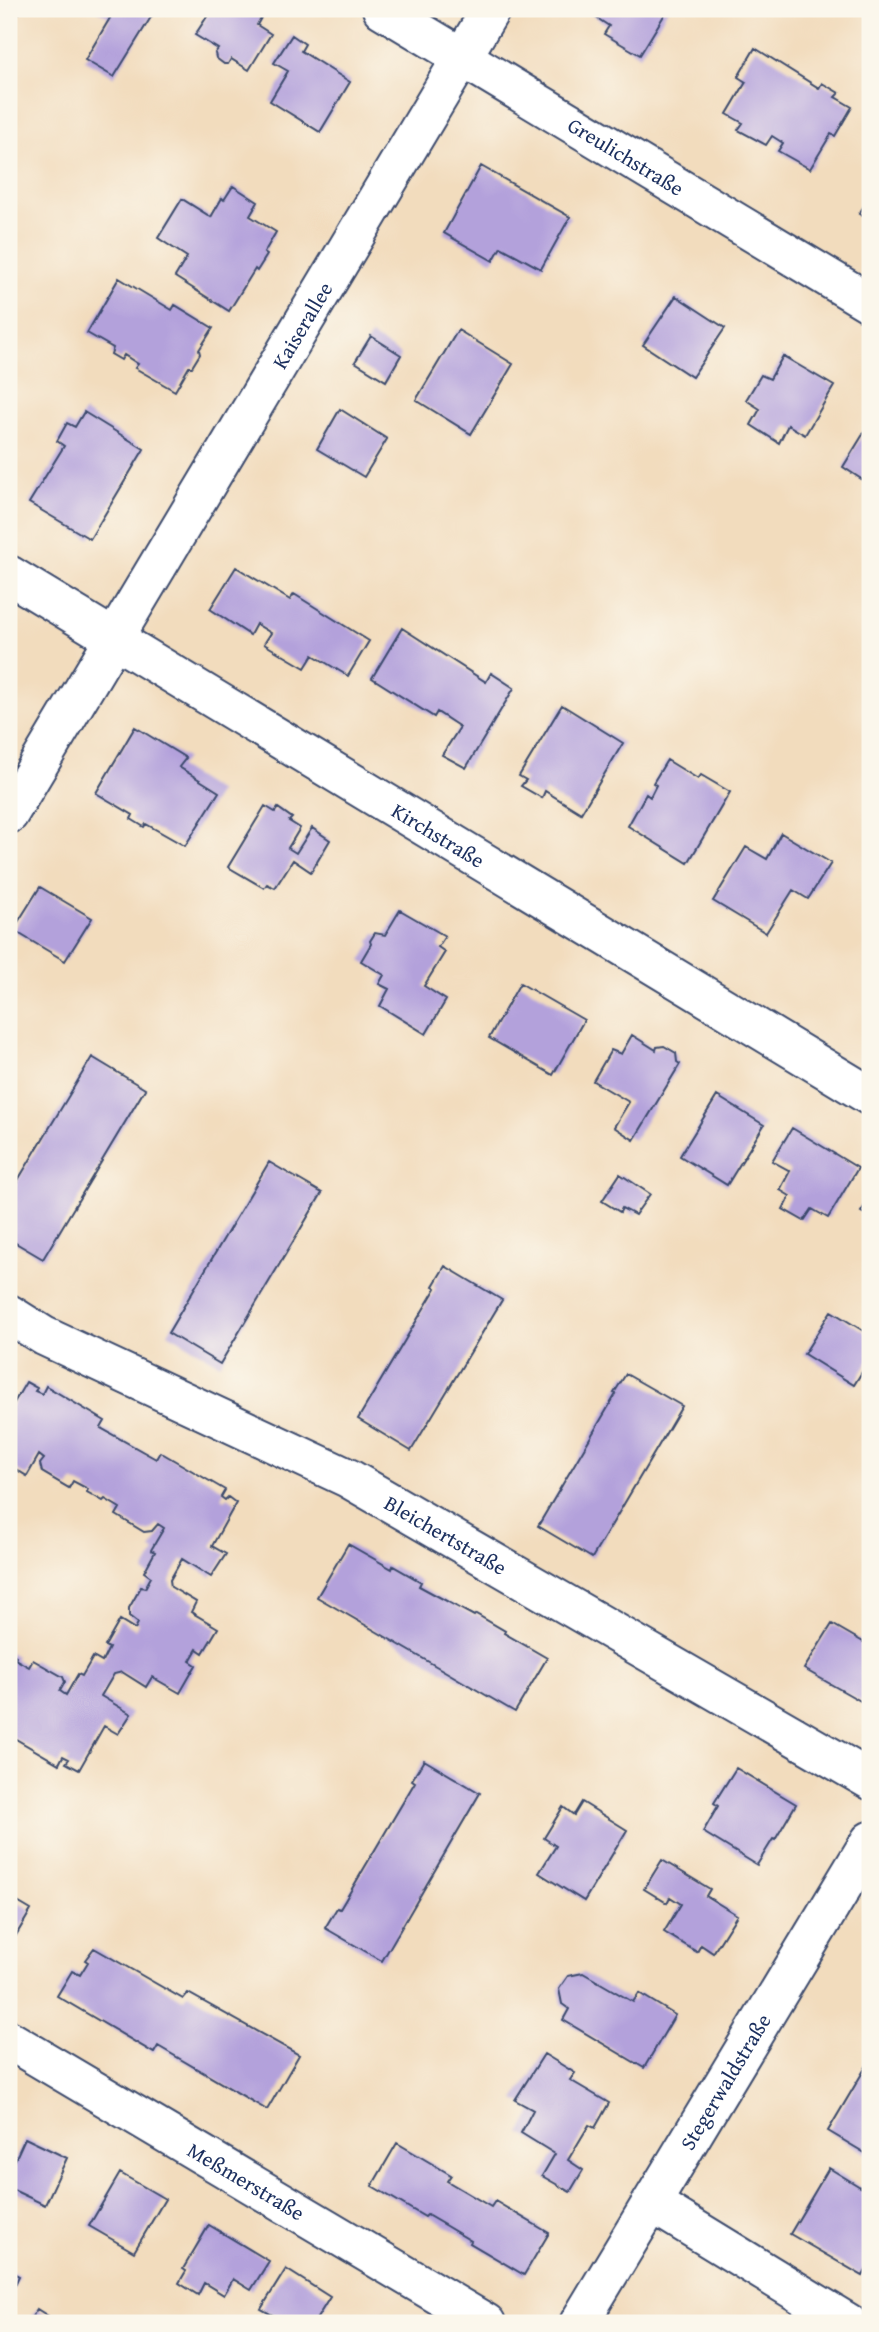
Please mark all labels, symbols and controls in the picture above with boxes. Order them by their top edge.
street label: Greulichstraße [562,109,690,203]
street label: Kaiserallee [264,276,340,374]
street label: Kirchstraße [386,795,491,875]
street label: Bleichertstraße [379,1487,513,1582]
street label: Stegerwaldstraße [672,2007,778,2156]
street label: Meßmerstraße [182,2134,311,2228]

